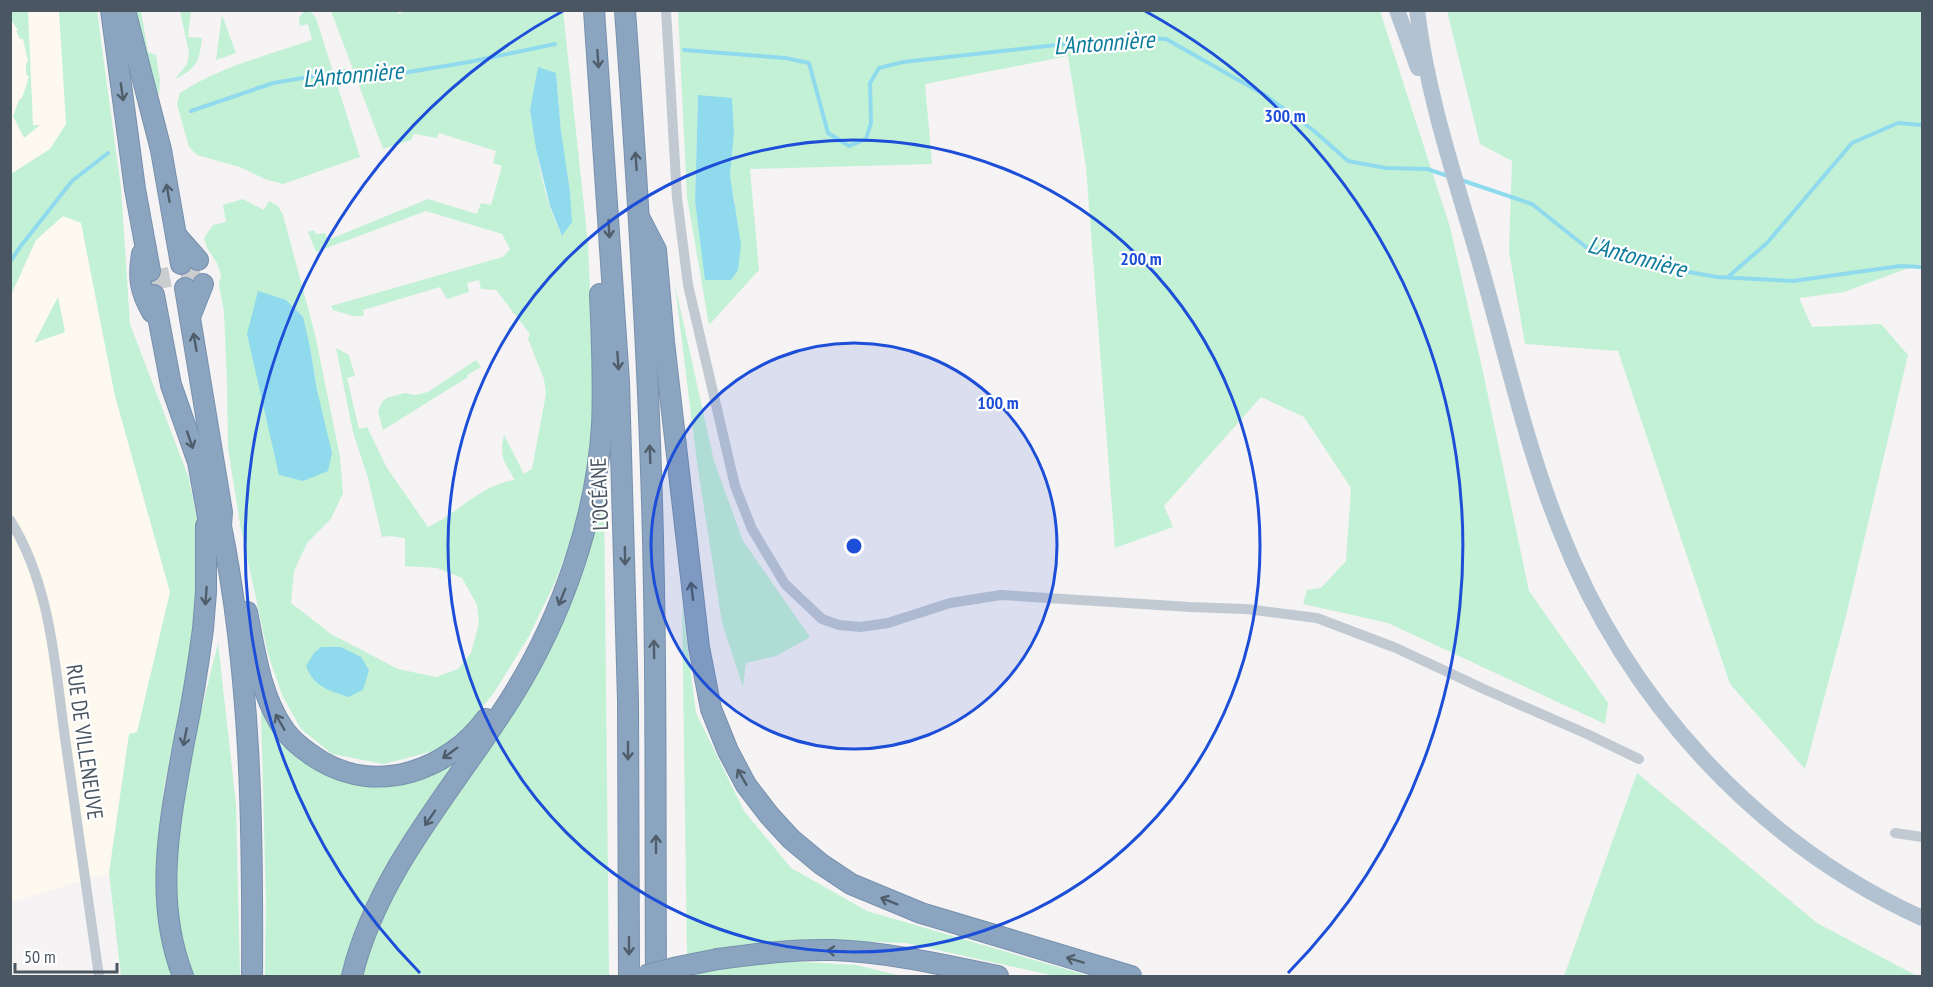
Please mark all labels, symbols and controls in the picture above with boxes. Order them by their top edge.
water label: L'Antonnière [1053,23,1157,61]
one-way arrow [592,49,603,68]
water label: L'Antonnière [301,54,407,94]
one-way arrow [116,82,127,102]
text: 300 m [1264,104,1306,127]
one-way arrow [630,151,641,171]
one-way arrow [162,183,173,203]
one-way arrow [604,218,615,238]
water label: L'Antonnière [1584,228,1692,285]
text: 200 m [1120,247,1162,270]
one-way arrow [189,333,200,353]
one-way arrow [612,350,623,370]
text: 100 m [977,391,1019,414]
one-way arrow [186,430,197,449]
one-way arrow [645,445,656,465]
street label: L’OCÉANE [584,457,614,531]
centre of rings [844,536,864,556]
one-way arrow [619,545,630,565]
one-way arrow [686,581,697,601]
one-way arrow [200,586,211,606]
one-way arrow [555,588,566,606]
one-way arrow [649,640,660,660]
street label: RUE DE VILLENEUVE [60,663,110,821]
one-way arrow [274,714,286,731]
one-way arrow [179,727,190,746]
one-way arrow [622,740,634,760]
one-way arrow [443,747,459,760]
one-way arrow [736,769,748,786]
one-way arrow [423,809,435,826]
one-way arrow [650,835,661,855]
one-way arrow [880,895,899,906]
one-way arrow [623,935,635,955]
scale bar [15,936,117,974]
text: 50 m [24,945,56,968]
one-way arrow [827,945,847,956]
one-way arrow [1066,954,1085,965]

